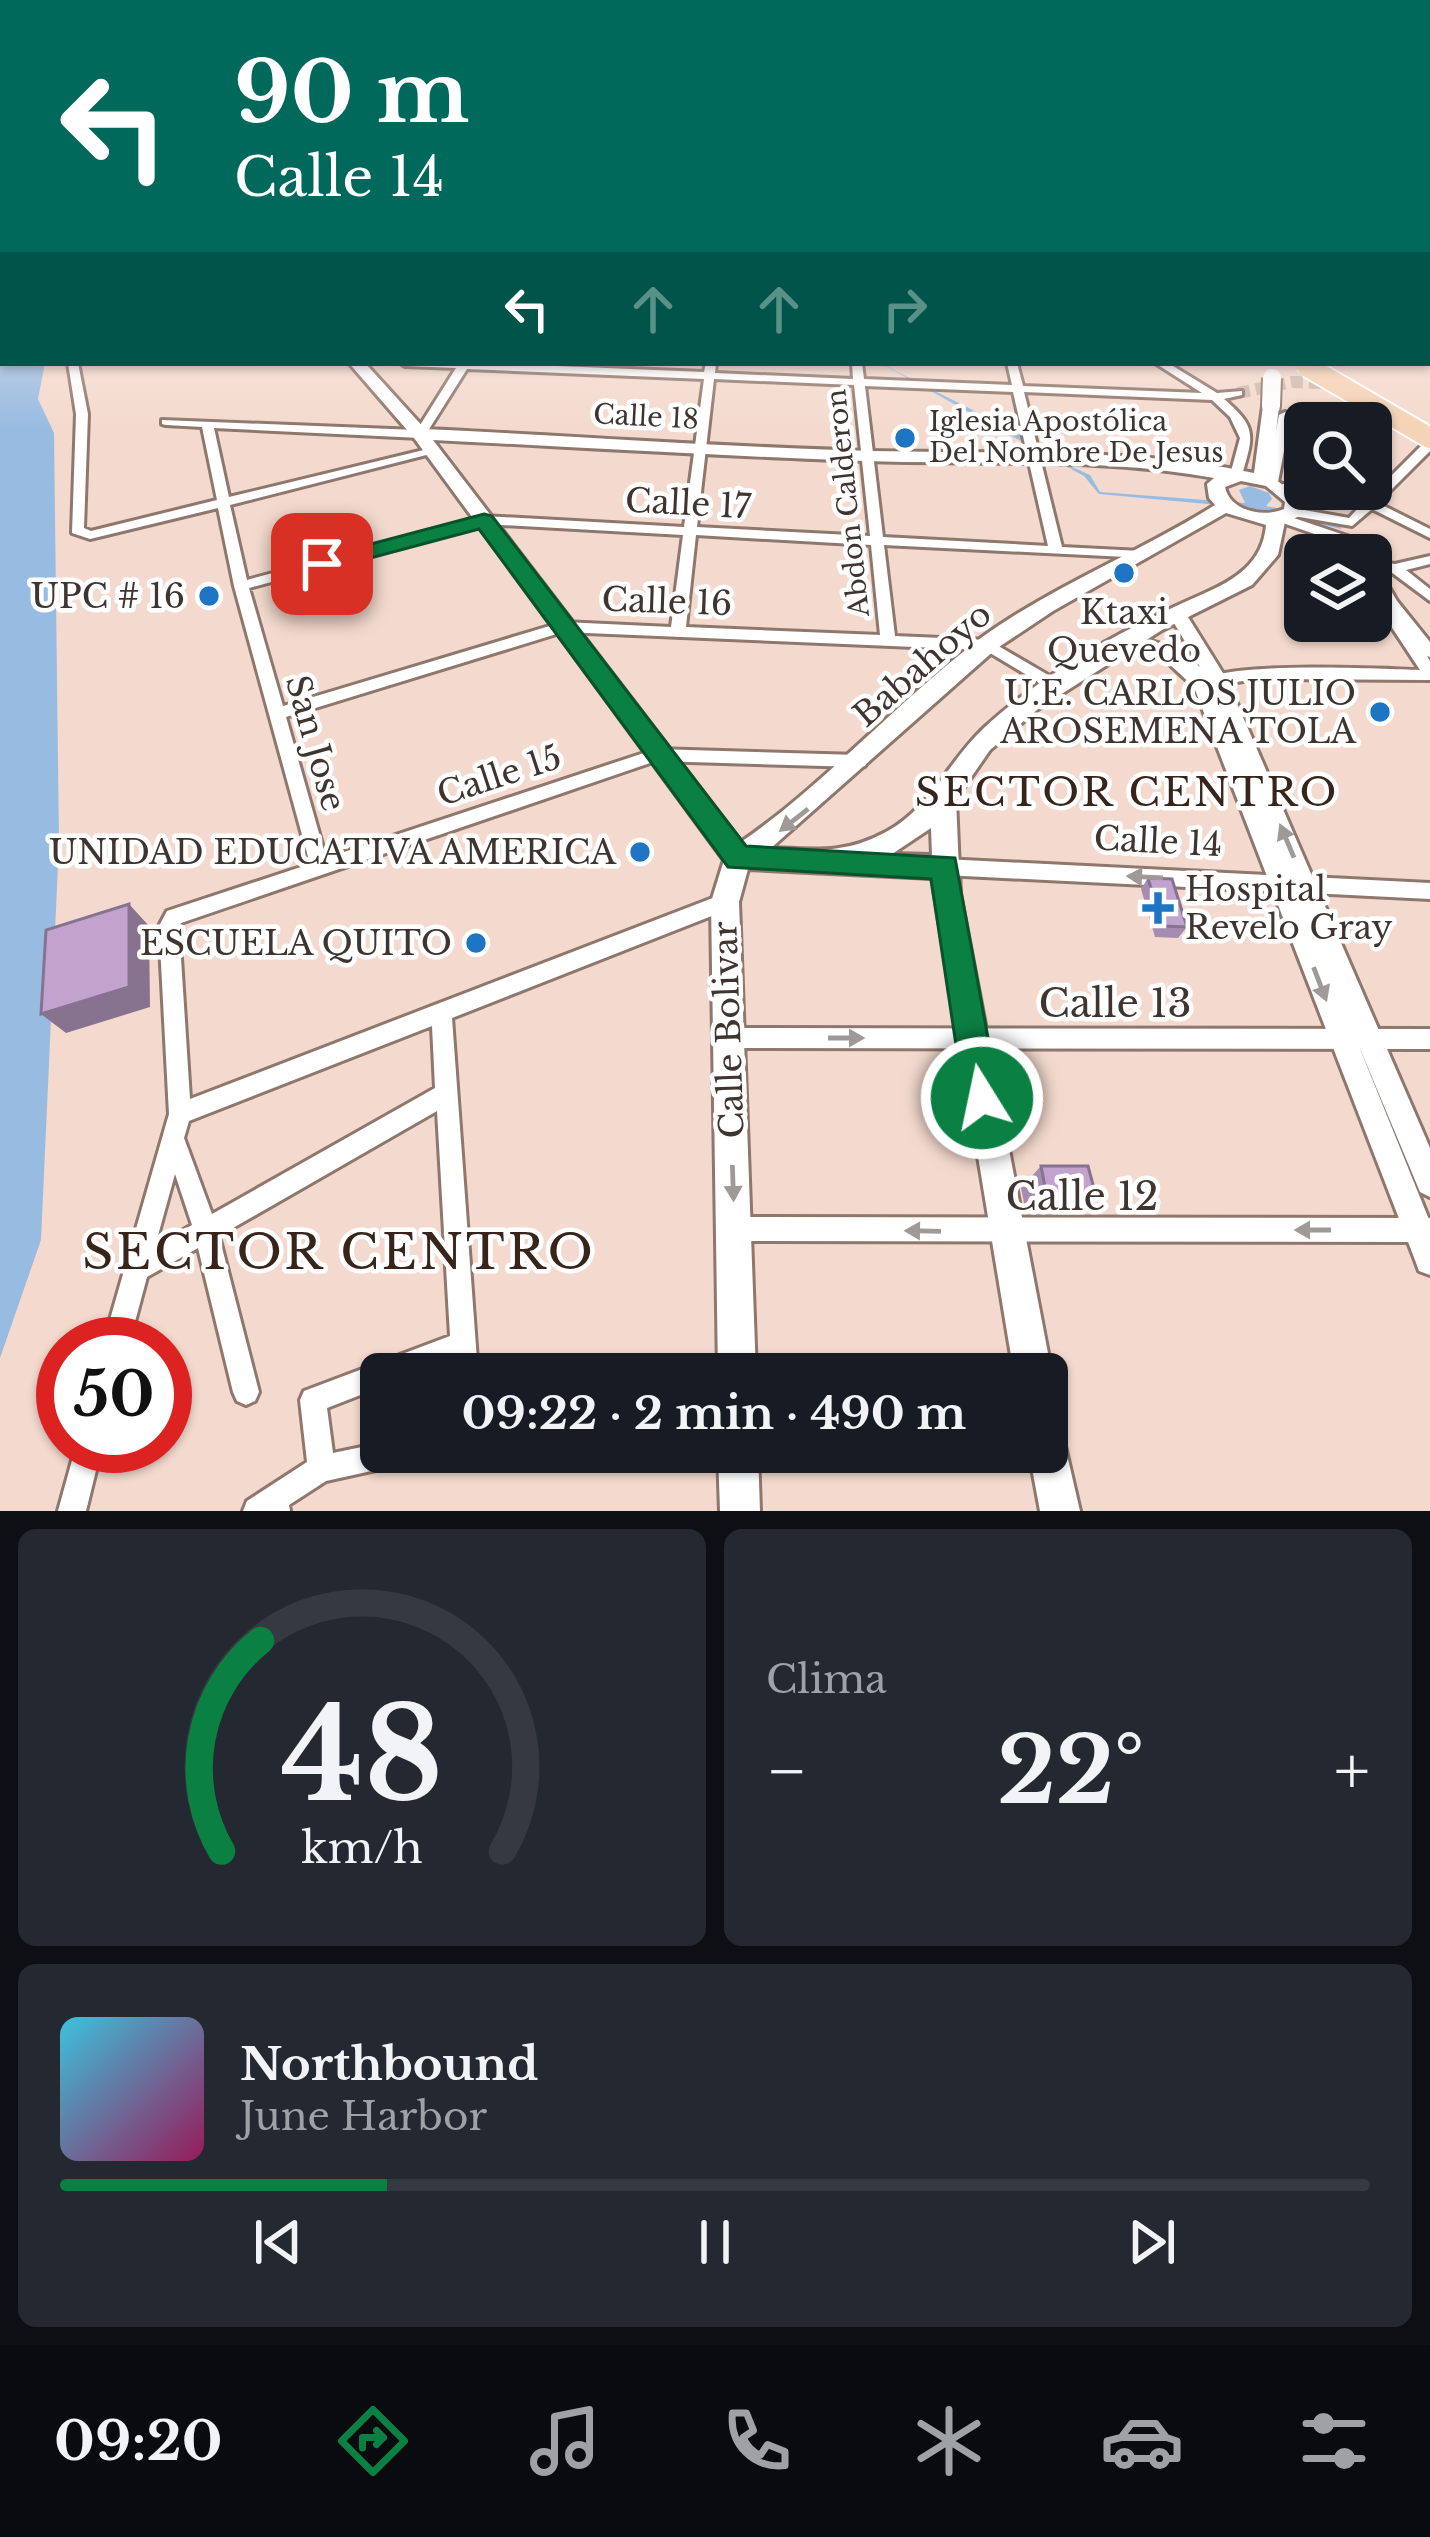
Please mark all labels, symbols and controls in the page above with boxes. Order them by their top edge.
text: 90 m [234,41,469,145]
icon: left [36,48,192,204]
text: Calle 14 [234,144,444,211]
icon: left [494,276,560,342]
icon: ahead [620,276,686,342]
icon: ahead [746,276,812,342]
icon: right [872,276,938,342]
street label: Abdon Calderon [819,388,876,619]
street label: Calle 18 [592,397,700,436]
map controls [1284,402,1392,642]
button: search [1284,402,1392,510]
place label: Iglesia Apostólica Del Nombre De Jesus [929,405,1224,469]
marker: Iglesia Apostólica Del Nombre De Jesus [892,425,918,451]
street label: Calle 17 [624,480,752,527]
pin [271,513,373,615]
icon: arrive [289,531,355,597]
button: layers [1284,534,1392,642]
marker: Ktaxi Quevedo [1111,560,1137,586]
place label: UPC # 16 [31,576,185,617]
street label: Calle 16 [601,579,733,624]
marker: UPC # 16 [196,583,222,609]
place label: Ktaxi Quevedo [1047,592,1201,671]
street label: Babahoyo [845,593,1000,735]
street label: San Jose [277,671,354,816]
place label: U.E. CARLOS JULIO AROSEMENA TOLA [999,673,1357,752]
marker: U.E. CARLOS JULIO AROSEMENA TOLA [1367,699,1393,725]
street label: Calle 15 [432,736,566,815]
district label: SECTOR CENTRO [915,768,1339,817]
one-way arrow [778,807,809,832]
street label: Calle 14 [1093,818,1223,865]
one-way arrow [1277,824,1297,859]
place label: UNIDAD EDUCATIVA AMERICA [49,832,617,873]
marker: UNIDAD EDUCATIVA AMERICA [627,839,653,865]
one-way arrow [1125,867,1163,886]
place label: Hospital Revelo Gray [1185,869,1392,948]
marker: Hospital Revelo Gray [1142,892,1174,924]
street label: Calle Bolivar [704,921,753,1139]
place label: ESCUELA QUITO [140,923,452,964]
marker: ESCUELA QUITO [463,930,489,956]
one-way arrow [1311,966,1330,1002]
street label: Calle 13 [1038,979,1192,1028]
one-way arrow [828,1028,866,1048]
position arrow [919,1035,1045,1161]
one-way arrow [724,1165,743,1203]
street label: Calle 12 [1005,1172,1159,1221]
one-way arrow [1293,1220,1331,1240]
district label: SECTOR CENTRO [82,1222,596,1282]
one-way arrow [903,1222,941,1241]
speed limit sign: 50 [36,1317,192,1473]
text: 09:22 · 2 min · 490 m [462,1385,966,1441]
text: Clima [766,1655,887,1704]
text: 48 [281,1679,443,1834]
text: 22° [997,1716,1144,1827]
text: − [766,1730,808,1812]
text: + [1334,1730,1370,1812]
text: km/h [301,1820,423,1874]
text: Northbound [240,2036,538,2092]
text: June Harbor [240,2092,487,2141]
icon: previous [245,2209,311,2275]
icon: pause [682,2209,748,2275]
icon: next [1119,2209,1185,2275]
icon: directions [331,2399,415,2483]
icon: music [523,2399,607,2483]
icon: phone [715,2399,799,2483]
icon: climate [907,2399,991,2483]
icon: car [1100,2399,1184,2483]
icon: filters [1292,2399,1376,2483]
text: 09:20 [54,2408,223,2475]

